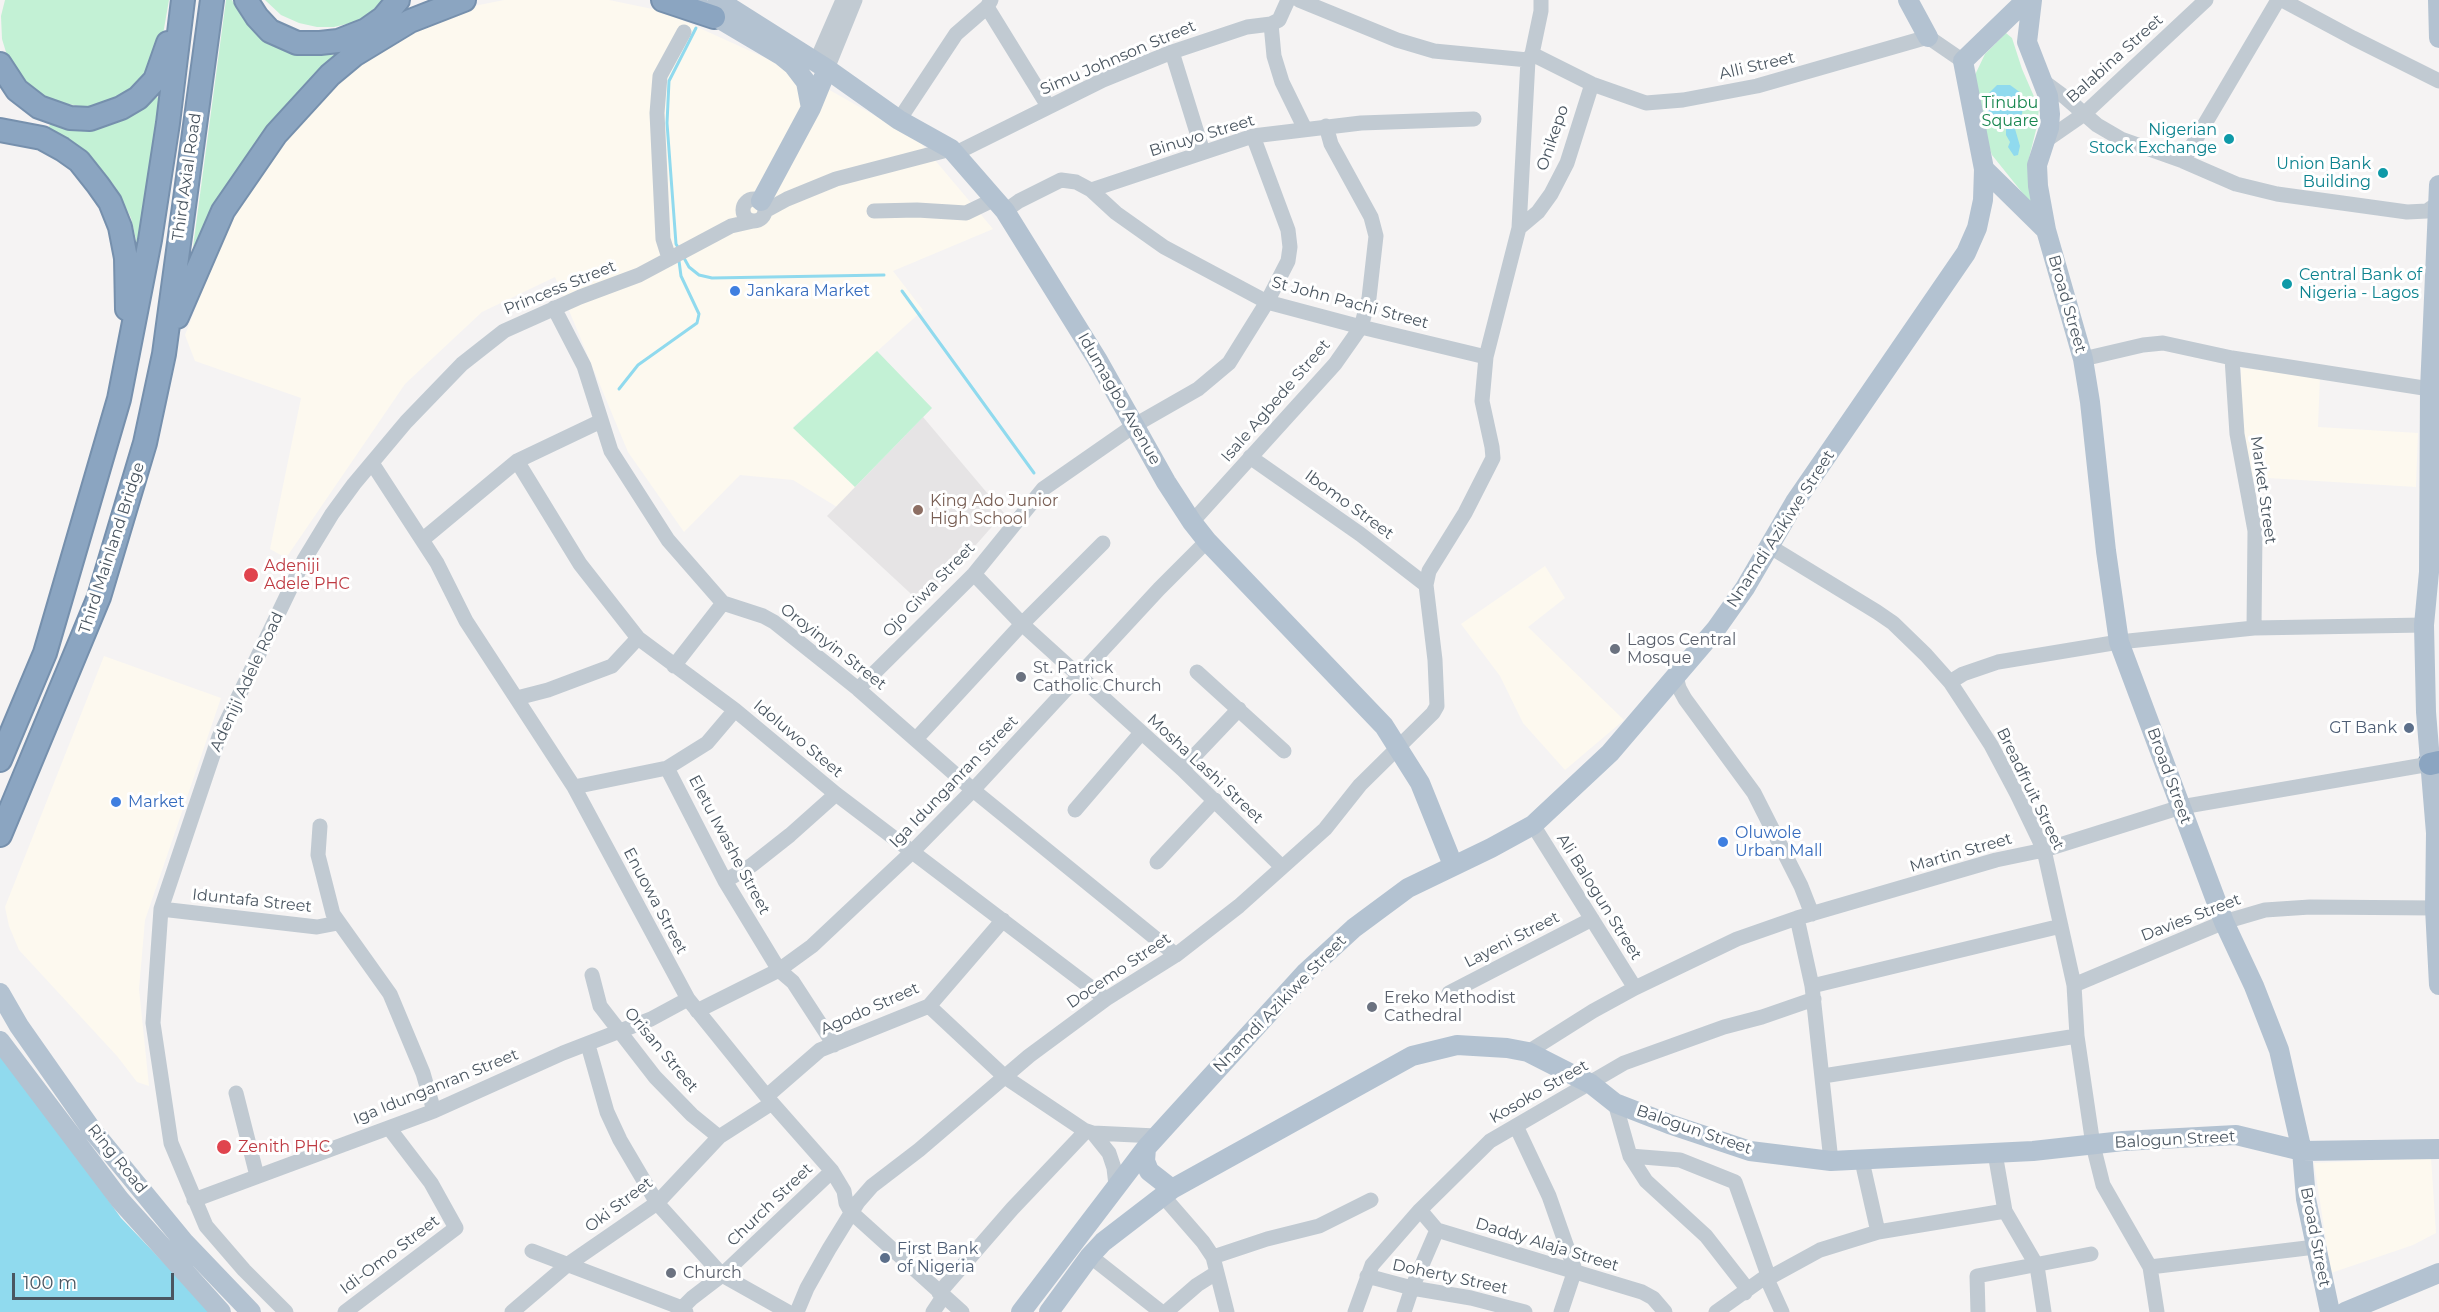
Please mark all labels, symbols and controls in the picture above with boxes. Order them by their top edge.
street label: Balabina Street [2063,11,2167,107]
street label: Simu Johnson Street [1037,17,1199,99]
street label: Alli Street [1717,48,1797,84]
park label: Tinubu Square [1982,93,2038,131]
street label: Onikepo [1533,103,1573,173]
street label: Binuyo Street [1147,111,1257,161]
street label: Third Axial Road [169,112,205,242]
place label: Nigerian Stock Exchange [2089,120,2217,158]
marker: Nigerian Stock Exchange [2222,132,2236,146]
place label: Union Bank Building [2276,154,2371,192]
marker: Union Bank Building [2376,166,2390,180]
street label: Broad Street [2044,253,2090,355]
street label: Princess Street [501,257,619,319]
place label: Central Bank of Nigeria - Lagos [2299,265,2422,303]
street label: St John Pachi Street [1269,273,1431,333]
marker: Central Bank of Nigeria - Lagos [2280,277,2294,291]
place label: Jankara Market [747,281,870,301]
marker: Jankara Market [728,284,742,298]
street label: Idumagbo Avenue [1073,330,1165,468]
street label: Isale Agbede Street [1218,336,1334,466]
street label: Market Street [2246,435,2280,545]
street label: Nnamdi Azikiwe Street [1723,447,1839,611]
street label: Third Mainland Bridge [75,460,149,636]
street label: Ibomo Street [1301,466,1397,544]
place label: King Ado Junior High School [930,491,1058,529]
marker: King Ado Junior High School [911,503,925,517]
street label: Ojo Giwa Street [879,539,979,641]
place label: Adeniji Adele PHC [264,556,350,594]
marker: Adeniji Adele PHC [242,566,260,584]
street label: Oroyinyin Street [776,600,890,694]
street label: Adeniji Adele Road [206,609,288,755]
place label: Lagos Central Mosque [1627,630,1736,668]
marker: Lagos Central Mosque [1608,642,1622,656]
place label: St. Patrick Catholic Church [1033,658,1162,696]
marker: St. Patrick Catholic Church [1014,670,1028,684]
street label: Idoluwo Steet [749,696,847,782]
street label: Mosha Lashi Street [1143,710,1267,828]
street label: Iga Idunganran Street [886,712,1022,852]
place label: GT Bank [2329,718,2397,738]
marker: GT Bank [2402,721,2416,735]
street label: Breadfruit Street [1992,725,2068,853]
street label: Broad Street [2143,725,2195,827]
street label: Eletu Iwashe Street [684,772,774,918]
place label: Market [128,792,184,812]
marker: Market [109,795,123,809]
place label: Oluwole Urban Mall [1735,823,1823,861]
street label: Martin Street [1908,829,2014,877]
street label: Ali Balogun Street [1552,830,1646,964]
marker: Oluwole Urban Mall [1716,835,1730,849]
street label: Enuowa Street [619,844,691,958]
street label: Iduntafa Street [191,885,313,917]
street label: Davies Street [2138,890,2244,946]
street label: Layeni Street [1461,908,1563,972]
street label: Docemo Street [1063,929,1175,1013]
street label: Nnamdi Azikiwe Street [1209,931,1351,1077]
street label: Agodo Street [818,979,922,1039]
place label: Ereko Methodist Cathedral [1384,988,1516,1026]
marker: Ereko Methodist Cathedral [1365,1000,1379,1014]
street label: Orisan Street [620,1004,702,1096]
street label: Iga Idunganran Street [351,1045,521,1129]
street label: Kosoko Street [1486,1056,1592,1128]
street label: Balogun Street [1634,1101,1754,1159]
street label: Ring Road [83,1120,151,1198]
street label: Balogun Street [2114,1127,2236,1153]
place label: Zenith PHC [238,1137,330,1157]
marker: Zenith PHC [215,1138,233,1156]
street label: Church Street [723,1159,817,1251]
street label: Oki Street [581,1173,657,1237]
street label: Broad Street [2296,1186,2334,1288]
street label: Idi-Omo Street [337,1211,443,1299]
street label: Daddy Alaja Street [1473,1214,1621,1276]
place label: First Bank of Nigeria [897,1239,978,1277]
marker: First Bank of Nigeria [878,1251,892,1265]
street label: Doherty Street [1391,1255,1509,1299]
scale bar [15,1261,177,1299]
place label: Church [683,1263,742,1283]
marker: Church [664,1266,678,1280]
text: 100 m [23,1272,77,1294]

